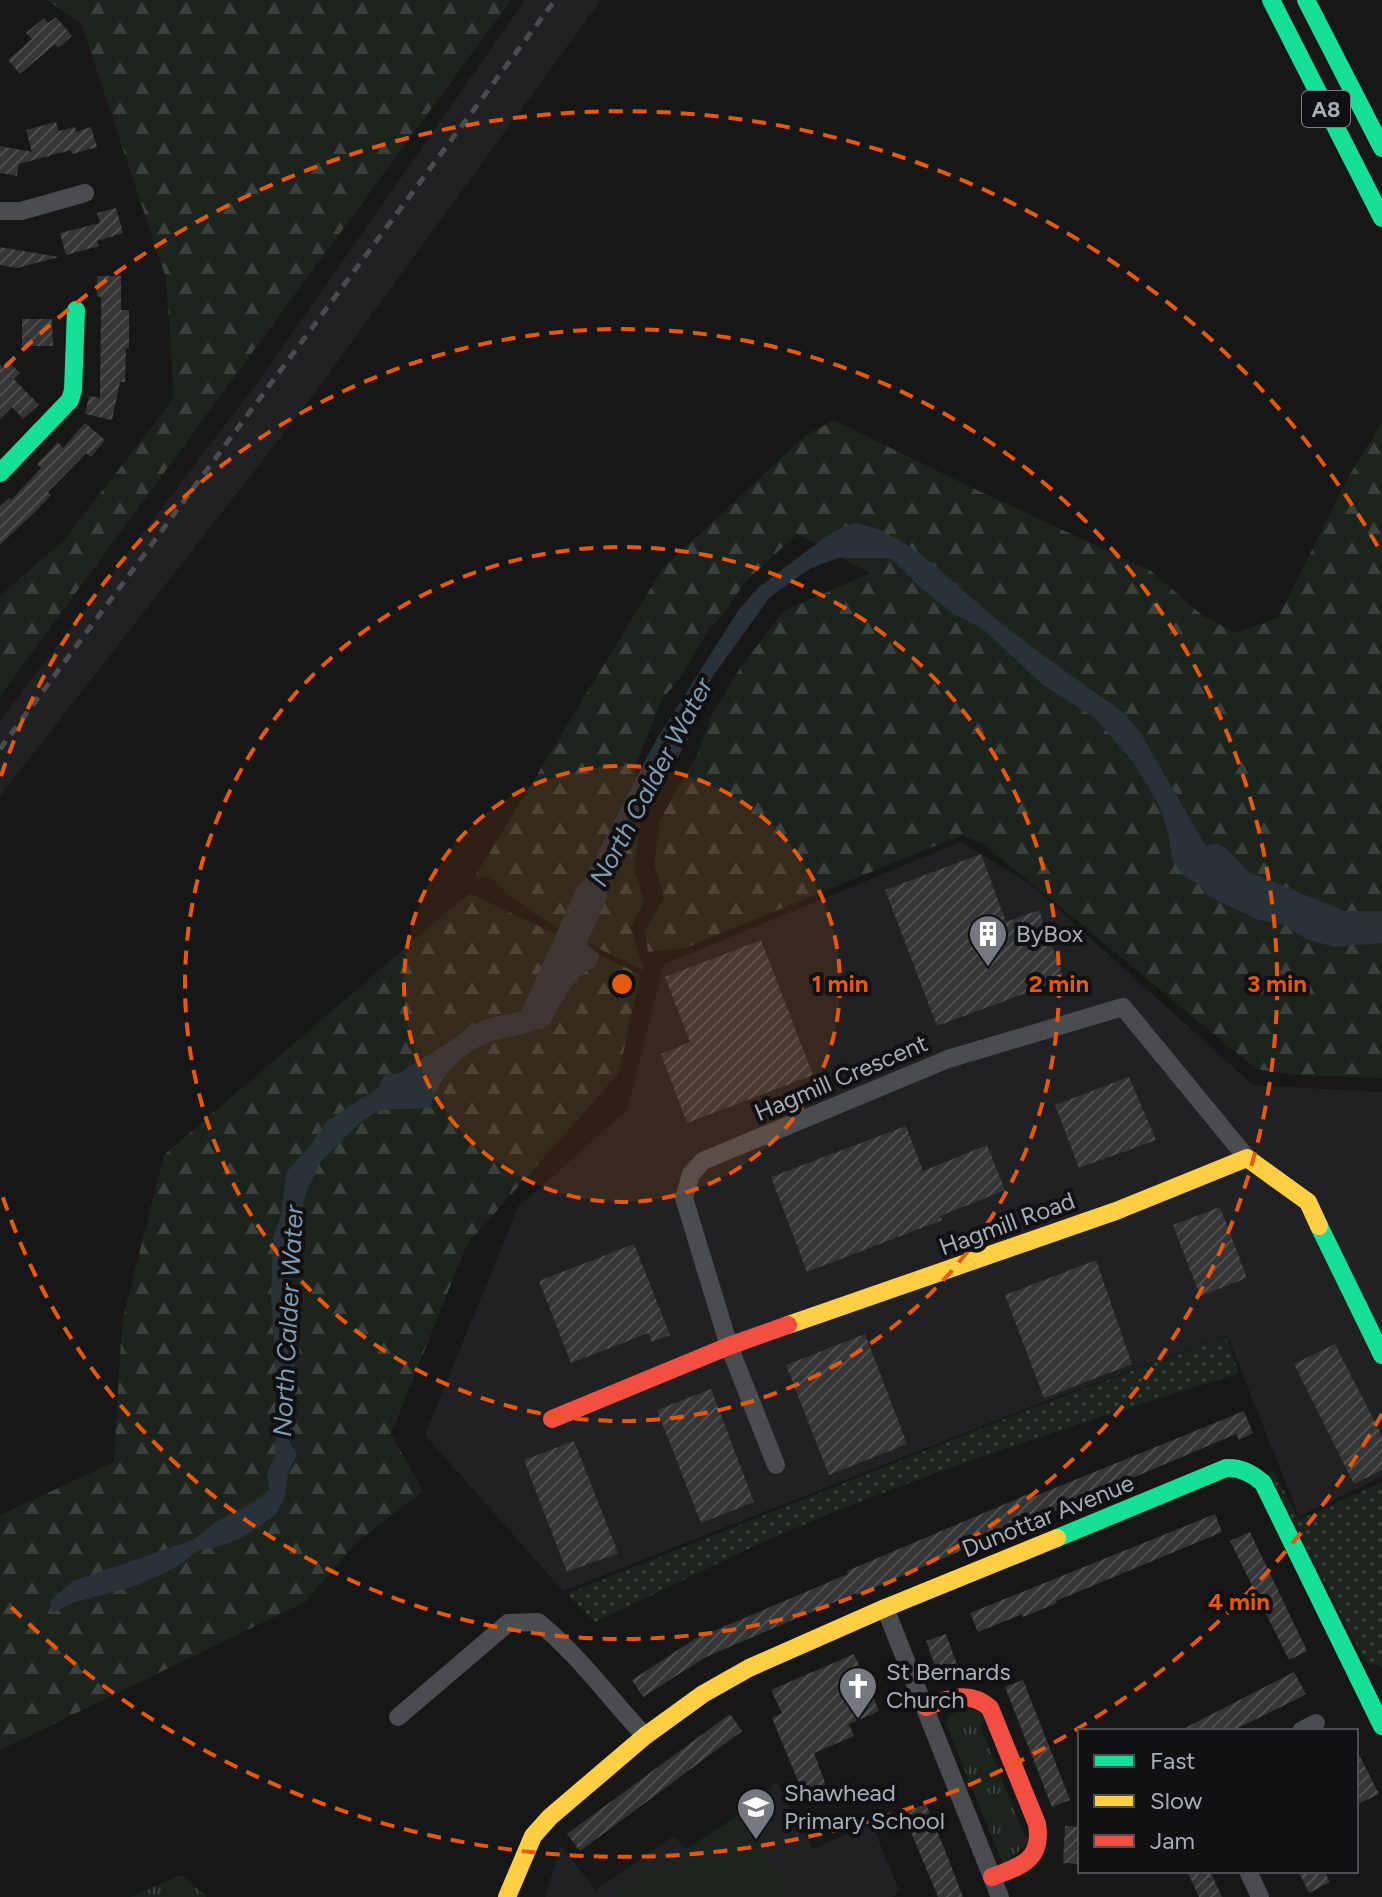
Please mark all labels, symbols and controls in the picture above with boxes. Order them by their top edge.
road number: A8 [1302,91,1350,127]
water label: North Calder Water [582,671,720,892]
building icon: ByBox [967,913,1009,968]
place label: ByBox [1016,919,1084,948]
text: 1 min [812,969,868,998]
text: 2 min [1029,969,1089,998]
text: 3 min [1247,969,1307,998]
centre of rings [608,970,636,998]
street label: Hagmill Crescent [750,1028,932,1127]
street label: Hagmill Road [935,1186,1079,1261]
water label: North Calder Water [266,1203,310,1438]
street label: Dunottar Avenue [958,1468,1138,1563]
text: 4 min [1208,1587,1270,1616]
place label: St Bernards Church [886,1657,1011,1714]
church icon: St Bernards Church [837,1665,879,1720]
legend [1078,1729,1358,1873]
text: Fast [1150,1746,1195,1775]
place label: Shawhead Primary School [784,1778,945,1835]
school or university icon: Shawhead Primary School [735,1786,777,1841]
text: Slow [1150,1786,1203,1815]
text: Jam [1150,1826,1195,1855]

